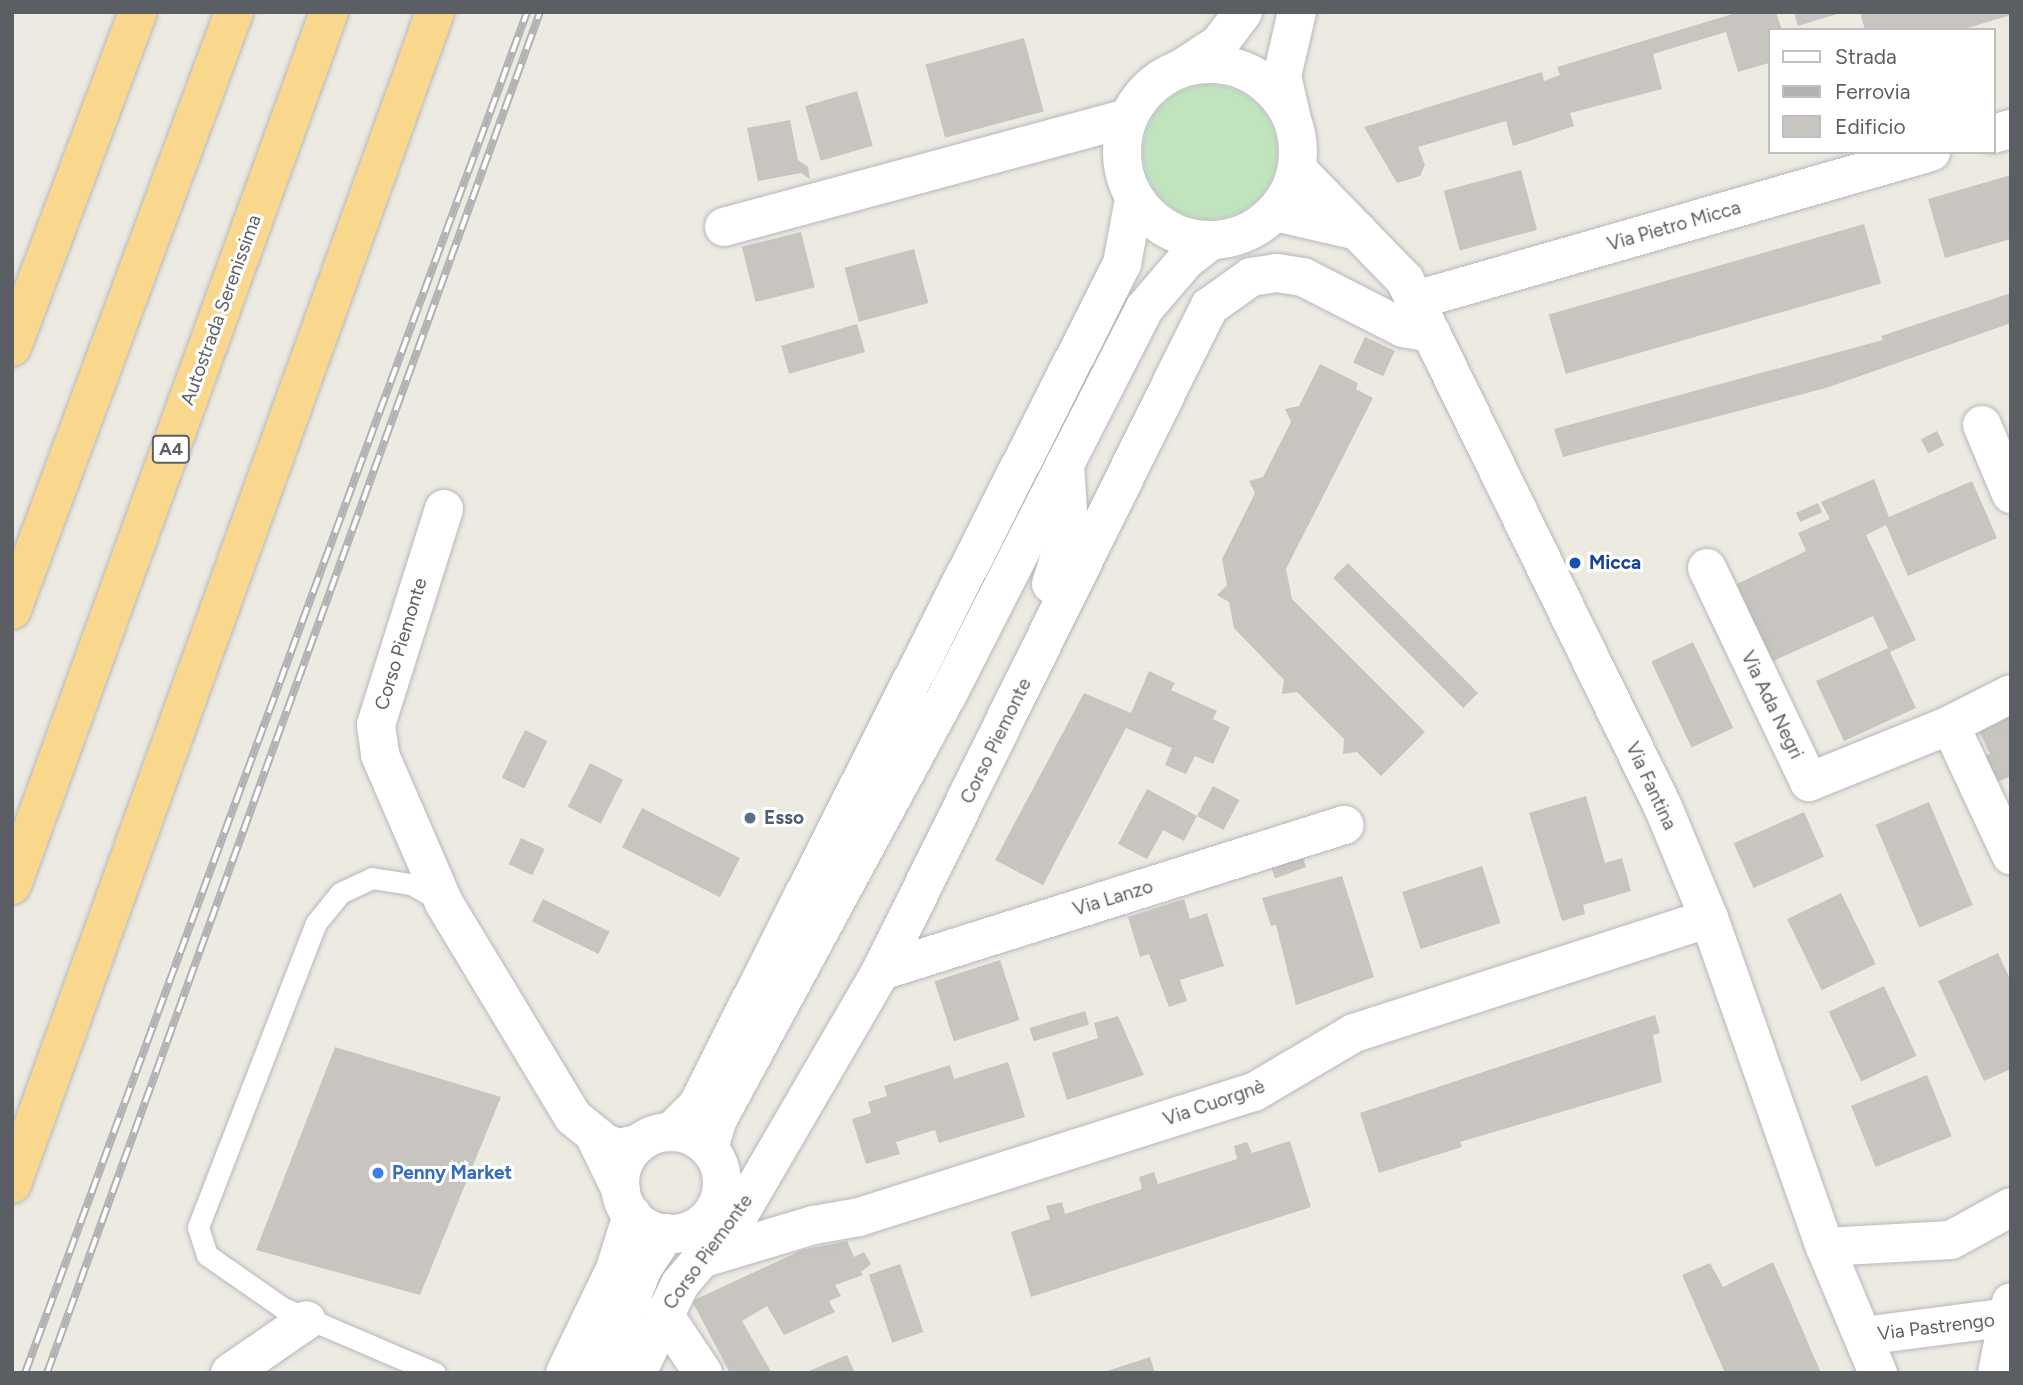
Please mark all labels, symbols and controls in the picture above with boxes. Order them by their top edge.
legend [1768,28,1995,154]
text: Strada [1835,44,1897,69]
text: Ferrovia [1835,79,1910,104]
text: Edificio [1835,114,1906,139]
street label: Via Pietro Micca [1605,196,1743,256]
street label: Autostrada Serenissima [176,212,266,408]
road number: A4 [152,434,190,463]
place label: Micca [1589,552,1641,574]
marker: Micca [1567,555,1583,571]
street label: Corso Piemonte [370,575,432,713]
street label: Via Ada Negri [1736,647,1808,763]
street label: Corso Piemonte [956,675,1036,807]
street label: Via Fantina [1621,738,1681,834]
place label: Esso [764,807,804,829]
marker: Esso [742,810,758,826]
street label: Via Lanzo [1070,875,1156,921]
street label: Via Cuorgnè [1160,1075,1268,1131]
place label: Penny Market [392,1162,512,1184]
marker: Penny Market [370,1165,386,1181]
street label: Corso Piemonte [659,1190,757,1314]
street label: Via Pastrengo [1876,1308,1996,1346]

